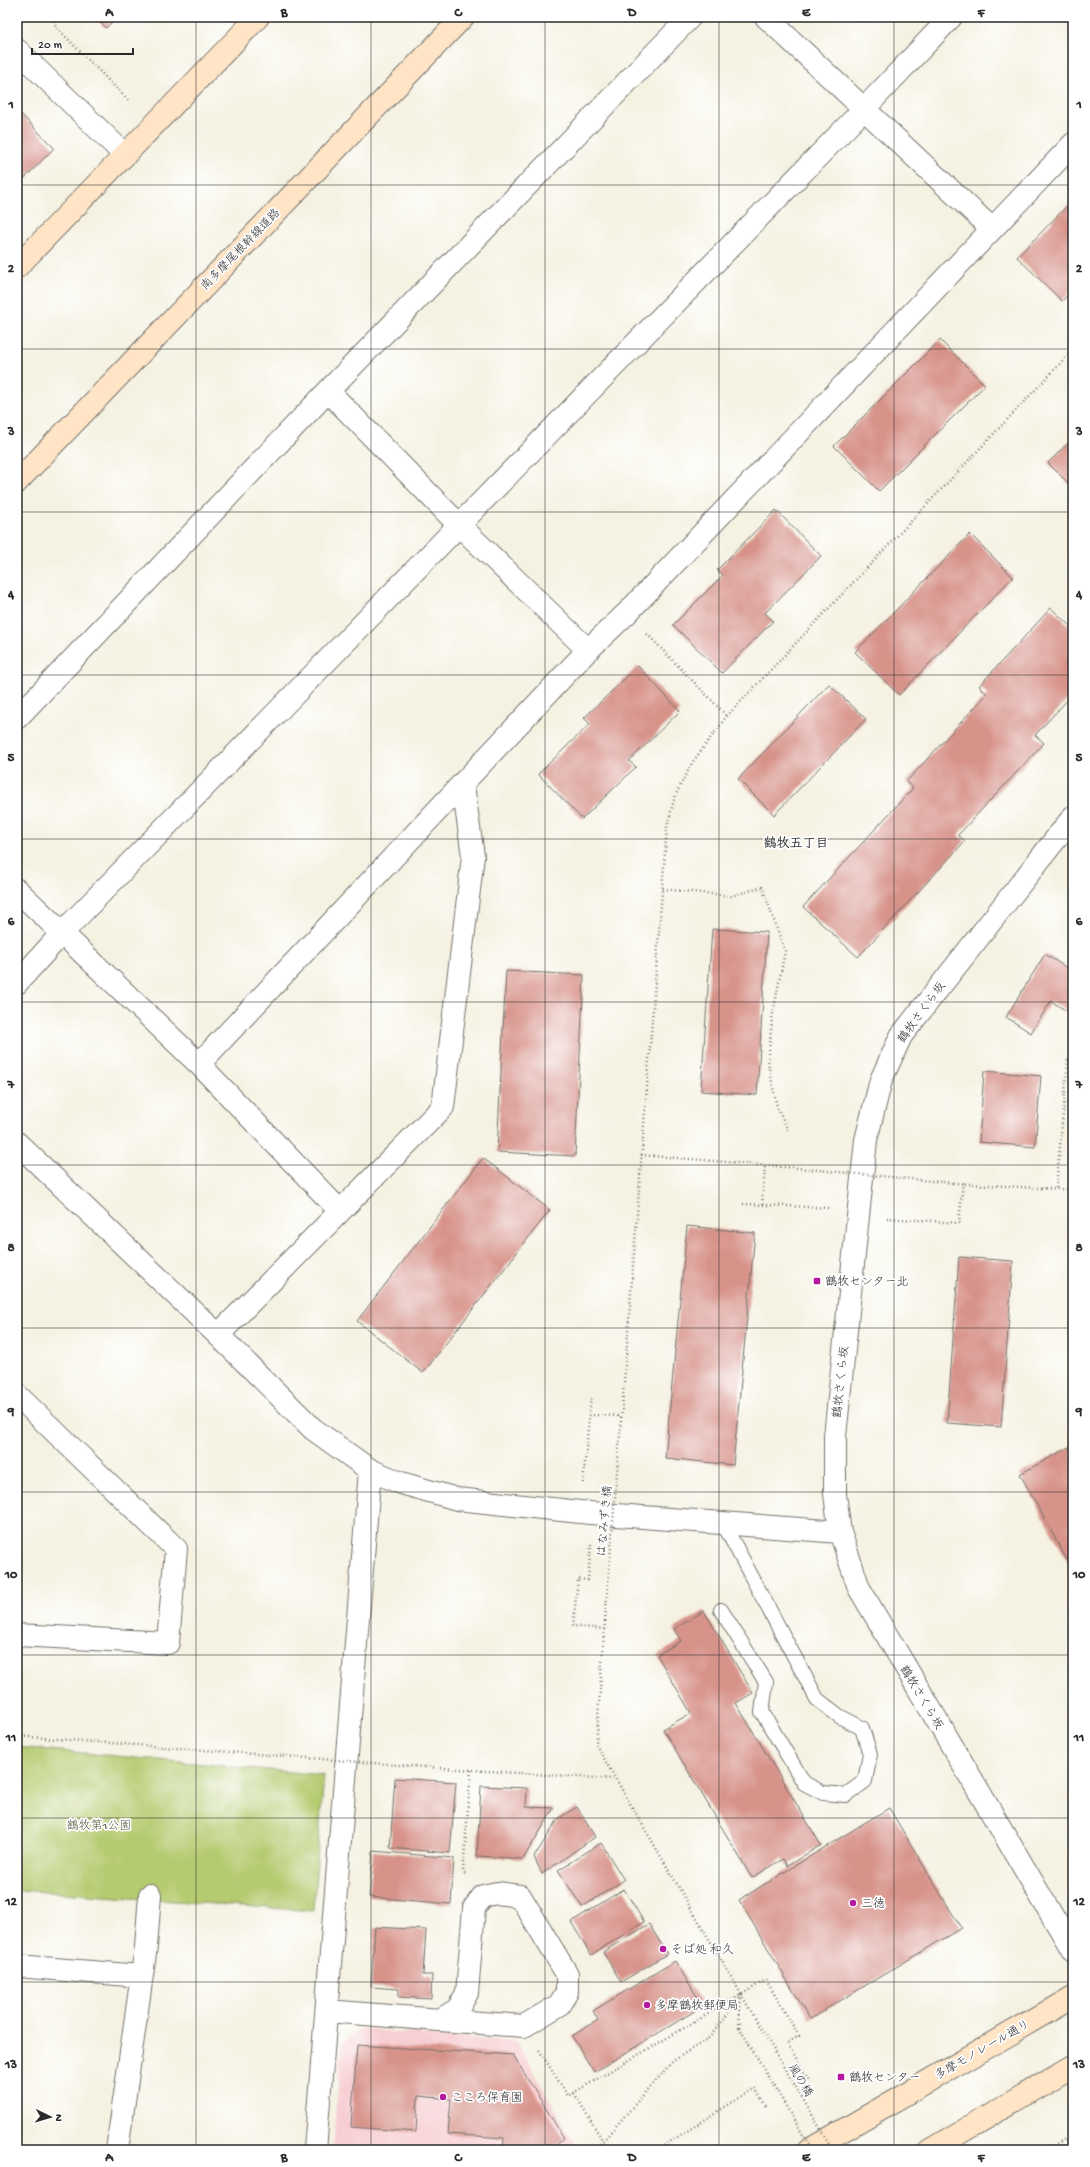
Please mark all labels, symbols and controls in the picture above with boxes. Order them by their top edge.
text: A [104,6,114,21]
text: B [280,6,289,21]
text: C [453,6,463,21]
text: D [627,6,637,21]
text: E [802,6,811,21]
text: F [977,6,986,21]
scale bar [32,30,133,56]
text: 20 m [38,39,63,53]
text: 1 [7,98,14,113]
text: 1 [1075,98,1082,113]
street label: 南多摩尾根幹線道路 [198,206,284,294]
text: 2 [8,262,15,277]
text: 2 [1076,262,1083,277]
text: 3 [7,425,15,440]
text: 3 [1075,425,1083,440]
text: 4 [7,588,15,603]
text: 4 [1075,588,1083,603]
text: 5 [8,751,15,766]
text: 5 [1076,751,1083,766]
district label: 鶴牧五丁目 [763,836,829,852]
text: 6 [8,915,15,930]
text: 6 [1076,915,1083,930]
street label: 鶴牧さくら坂 [895,979,949,1046]
text: 7 [7,1078,16,1093]
text: 7 [1075,1078,1084,1093]
text: 8 [7,1241,15,1256]
text: 8 [1075,1241,1083,1256]
place label: 鶴牧センター北 [825,1275,909,1290]
marker: 鶴牧センター北 [812,1276,822,1286]
street label: 鶴牧さくら坂 [830,1346,853,1419]
text: 9 [7,1405,15,1420]
text: 9 [1075,1405,1083,1420]
street label: はなみずき橋 [595,1485,616,1557]
text: 10 [4,1568,18,1583]
text: 10 [1072,1568,1086,1583]
street label: 鶴牧さくら坂 [896,1663,946,1733]
text: 11 [5,1731,16,1746]
text: 11 [1073,1731,1084,1746]
park label: 鶴牧第1公園 [67,1819,131,1834]
text: 12 [4,1895,17,1910]
text: 12 [1072,1895,1085,1910]
place label: 三徳 [861,1897,885,1912]
marker: 三徳 [848,1898,858,1908]
place label: そば処 和久 [671,1943,734,1958]
marker: そば処 和久 [658,1944,668,1954]
place label: 多摩鶴牧郵便局 [655,1999,739,2014]
marker: 多摩鶴牧郵便局 [642,2000,652,2010]
street label: 多摩モノレール通り [933,2017,1033,2084]
text: 13 [4,2058,17,2073]
text: 13 [1072,2058,1085,2073]
street label: 風の橋 [784,2061,815,2100]
place label: 鶴牧センター [849,2071,921,2086]
marker: 鶴牧センター [836,2072,846,2082]
place label: こころ保育園 [451,2091,523,2106]
marker: こころ保育園 [438,2092,448,2102]
north arrow [30,2097,70,2137]
text: N [52,2114,64,2122]
text: A [104,2151,114,2166]
text: B [280,2151,289,2166]
text: C [453,2151,463,2166]
text: D [627,2151,637,2166]
text: E [802,2151,811,2166]
text: F [977,2151,986,2166]

